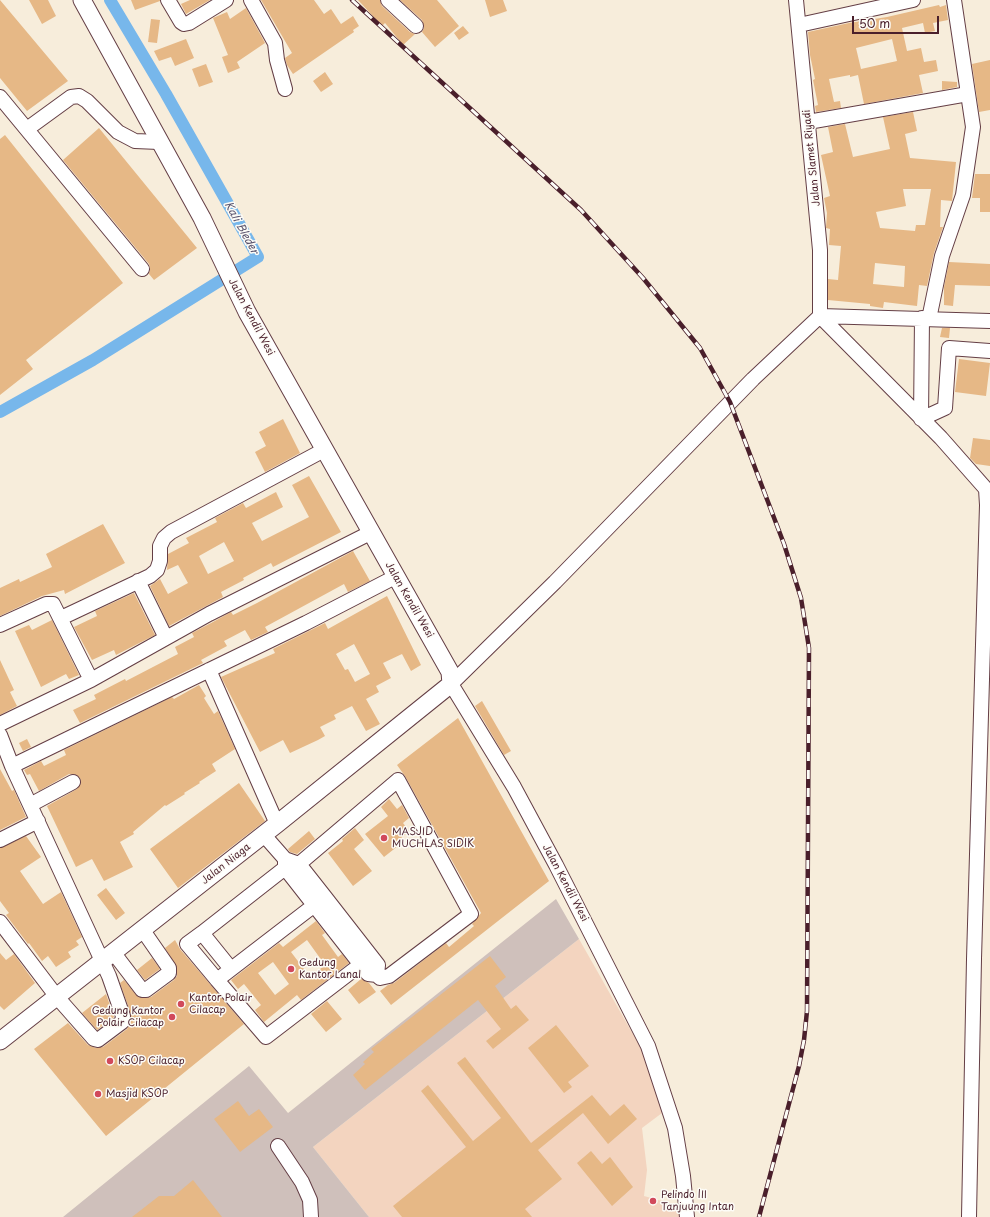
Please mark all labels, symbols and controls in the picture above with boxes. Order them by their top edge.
scale bar [854,8,941,34]
text: 50 m [859,14,890,32]
street label: Jalan Slamet Riyadi [801,109,823,207]
water label: Kali Bleder [221,199,261,257]
street label: Jalan Kendil Wesi [226,276,276,358]
street label: Jalan Kendil Wesi [382,560,436,640]
place label: MASJID MUCHLAS SIDIK [392,826,474,850]
marker: MASJID MUCHLAS SIDIK [379,833,389,843]
street label: Jalan Niaga [199,841,253,887]
street label: Jalan Kendil Wesi [540,842,590,924]
place label: Gedung Kantor Lanal [299,957,361,980]
marker: Gedung Kantor Lanal [286,964,296,974]
place label: Kantor Polair Cilacap [189,992,252,1016]
marker: Kantor Polair Cilacap [176,999,186,1009]
place label: Gedung Kantor Polair Cilacap [92,1005,164,1028]
marker: Gedung Kantor Polair Cilacap [167,1012,177,1022]
place label: KSOP Cilacap [118,1055,185,1067]
marker: KSOP Cilacap [105,1056,115,1066]
place label: Masjid KSOP [106,1088,168,1100]
marker: Masjid KSOP [93,1089,103,1099]
place label: Pelindo III Tanjuung Intan [661,1189,734,1212]
marker: Pelindo III Tanjuung Intan [648,1196,658,1206]

